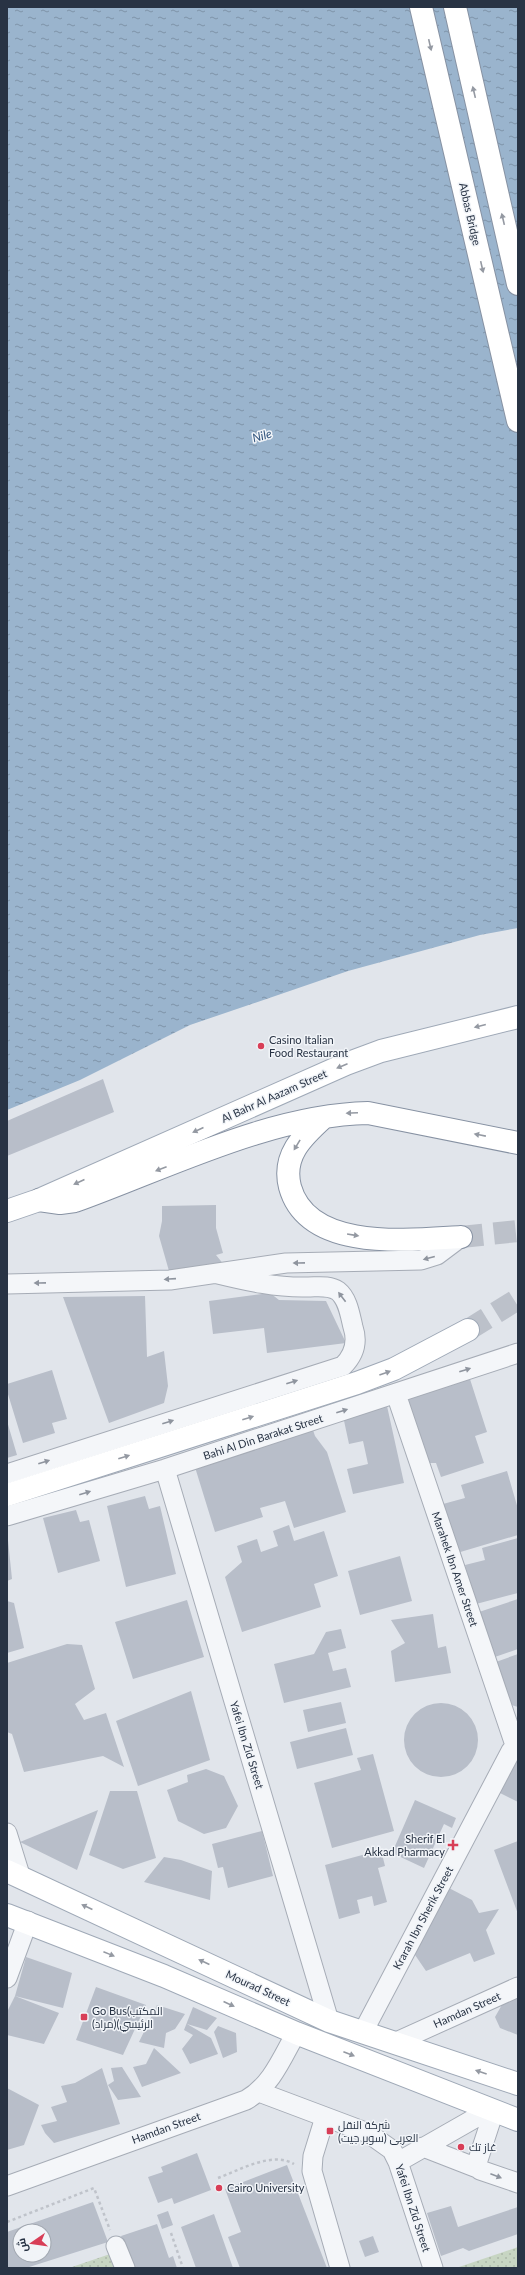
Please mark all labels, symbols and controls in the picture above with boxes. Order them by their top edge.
one-way arrow [428,39,434,51]
one-way arrow [470,86,476,98]
street label: Abbas Bridge [457,181,484,247]
one-way arrow [499,213,505,225]
one-way arrow [479,261,485,273]
water label: Nile [250,426,274,445]
one-way arrow [474,1023,486,1029]
place label: Casino Italian Food Restaurant [269,1033,348,1059]
marker: Casino Italian Food Restaurant [256,1041,266,1051]
one-way arrow [337,1063,348,1069]
street label: Al Bahr Al Aazam Street [219,1066,329,1125]
one-way arrow [345,1110,358,1116]
one-way arrow [192,1127,203,1133]
one-way arrow [474,1132,486,1138]
one-way arrow [294,1139,301,1151]
one-way arrow [154,1167,166,1173]
one-way arrow [73,1179,84,1185]
one-way arrow [347,1233,359,1239]
one-way arrow [422,1255,435,1261]
one-way arrow [292,1260,305,1266]
one-way arrow [164,1276,176,1283]
one-way arrow [33,1280,46,1286]
one-way arrow [337,1291,346,1302]
one-way arrow [460,1367,472,1373]
one-way arrow [379,1369,391,1375]
one-way arrow [286,1379,298,1385]
one-way arrow [336,1408,348,1414]
street label: Bahi Al Din Barakat Street [201,1411,324,1462]
one-way arrow [242,1414,254,1420]
one-way arrow [162,1419,174,1425]
one-way arrow [119,1454,131,1460]
one-way arrow [38,1459,50,1465]
one-way arrow [79,1490,91,1496]
street label: Marahek Ibn Amer Street [430,1510,481,1628]
street label: Yafei Ibn Zid Street [228,1699,267,1790]
place label: Sherif El Akkad Pharmacy [364,1832,445,1858]
marker: Sherif El Akkad Pharmacy [448,1840,458,1850]
street label: Krarah Ibn Sherik Street [390,1864,455,1972]
one-way arrow [81,1904,93,1910]
one-way arrow [103,1951,115,1957]
one-way arrow [199,1959,210,1965]
street label: Mourad Street [224,1967,293,2008]
street label: Hamdan Street [431,1989,503,2030]
one-way arrow [223,2001,234,2007]
place label: Go Bus(المكتب الرئيسي)(مراد) [92,2004,163,2032]
marker: Go Bus(المكتب الرئيسي)(مراد) [79,2012,89,2022]
one-way arrow [343,2051,355,2057]
one-way arrow [475,2069,487,2075]
street label: Hamdan Street [130,2109,202,2146]
place label: شركة النقل العربى (سوبر جيت) [338,2118,418,2145]
marker: شركة النقل العربى (سوبر جيت) [325,2126,335,2136]
place label: غاز تك [469,2140,496,2154]
marker: غاز تك [456,2142,466,2152]
street label: Yafei Ibn Zid Street [393,2162,434,2253]
one-way arrow [490,2173,502,2179]
place label: Cairo University [227,2181,305,2194]
marker: Cairo University [214,2183,224,2193]
north arrow [12,2223,52,2263]
text: ش [14,2237,31,2254]

